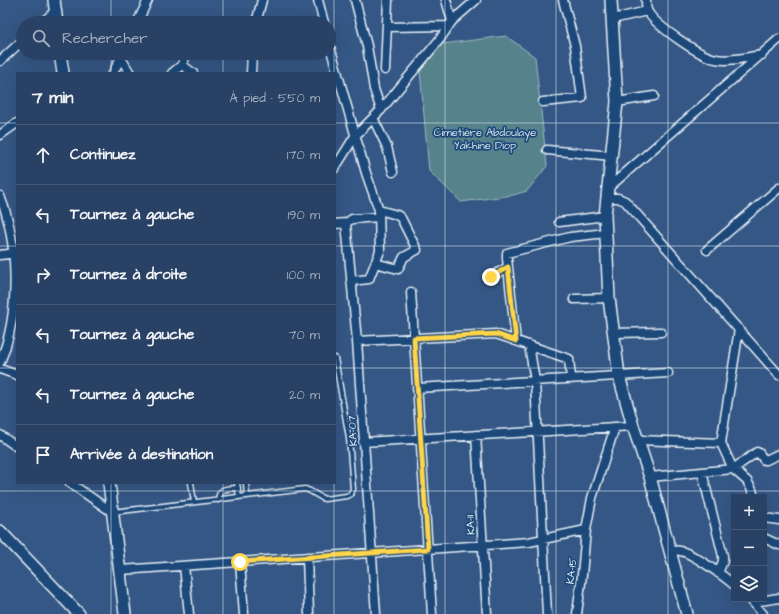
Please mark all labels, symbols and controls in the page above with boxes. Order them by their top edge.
search box [16,16,336,60]
icon: search [30,27,52,49]
text: Rechercher [62,28,147,49]
text: 7 min [32,86,74,110]
text: À pied · 550 m [229,89,320,107]
park label: Cimetière Abdoulaye Yakhine Diop [434,125,536,153]
icon: ahead [32,144,54,166]
text: Continuez [70,144,136,165]
text: 170 m [287,146,320,164]
icon: left [32,204,54,226]
text: Tournez à gauche [70,204,194,225]
text: 190 m [287,206,320,224]
icon: right [32,264,54,286]
text: Tournez à droite [70,264,187,285]
text: 100 m [287,266,320,284]
route end [482,268,500,286]
icon: left [32,324,54,346]
text: Tournez à gauche [70,324,194,345]
text: 70 m [288,326,320,344]
icon: left [32,384,54,406]
text: Tournez à gauche [70,384,194,405]
text: 20 m [289,386,320,404]
street label: KA-07 [344,415,361,447]
icon: arrive [32,444,54,466]
text: Arrivée à destination [70,444,213,465]
map controls [731,494,767,602]
button: + [731,494,767,530]
street label: KA-11 [462,514,479,535]
button: − [731,530,767,566]
route start [231,553,249,571]
street label: KA-15 [563,557,580,585]
button: layers [731,566,767,602]

